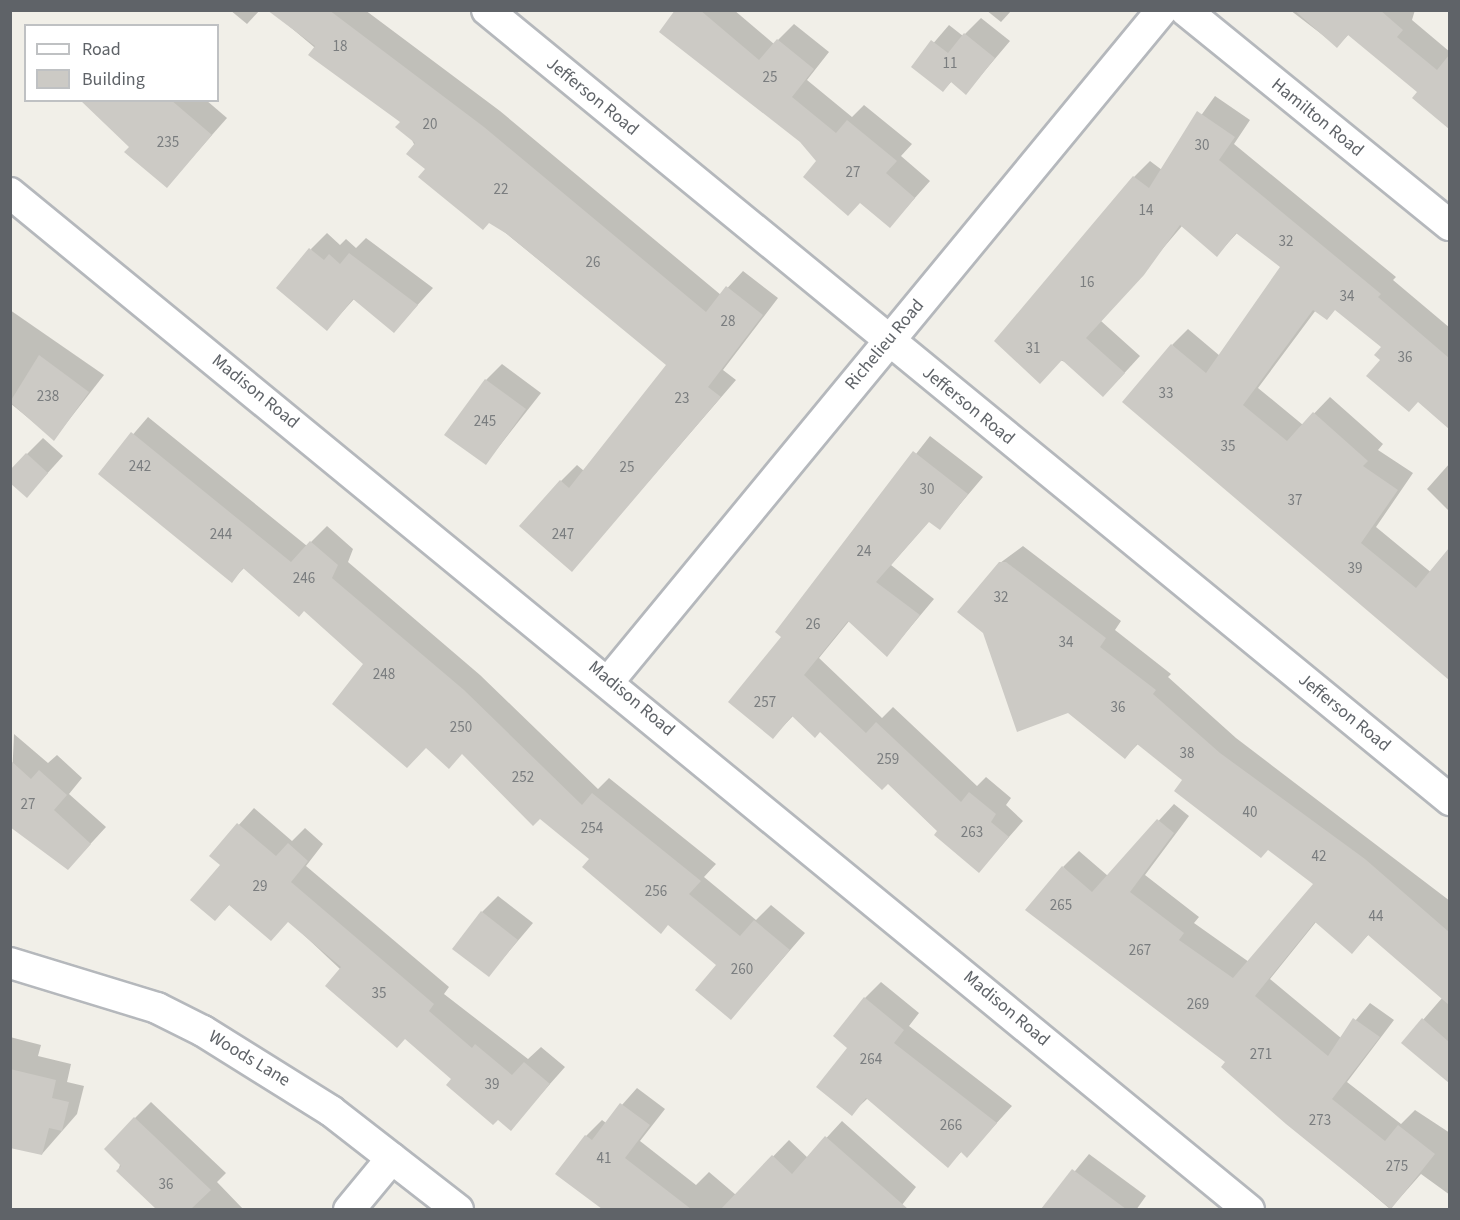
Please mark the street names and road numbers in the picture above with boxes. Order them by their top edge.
street label: Jefferson Road [542,53,642,141]
street label: Hamilton Road [1267,74,1367,162]
street label: Richelieu Road [841,295,929,395]
street label: Madison Road [207,350,303,434]
street label: Jefferson Road [918,362,1018,450]
street label: Madison Road [583,657,679,741]
street label: Jefferson Road [1294,669,1394,757]
street label: Madison Road [958,967,1054,1051]
street label: Woods Lane [204,1026,294,1092]

